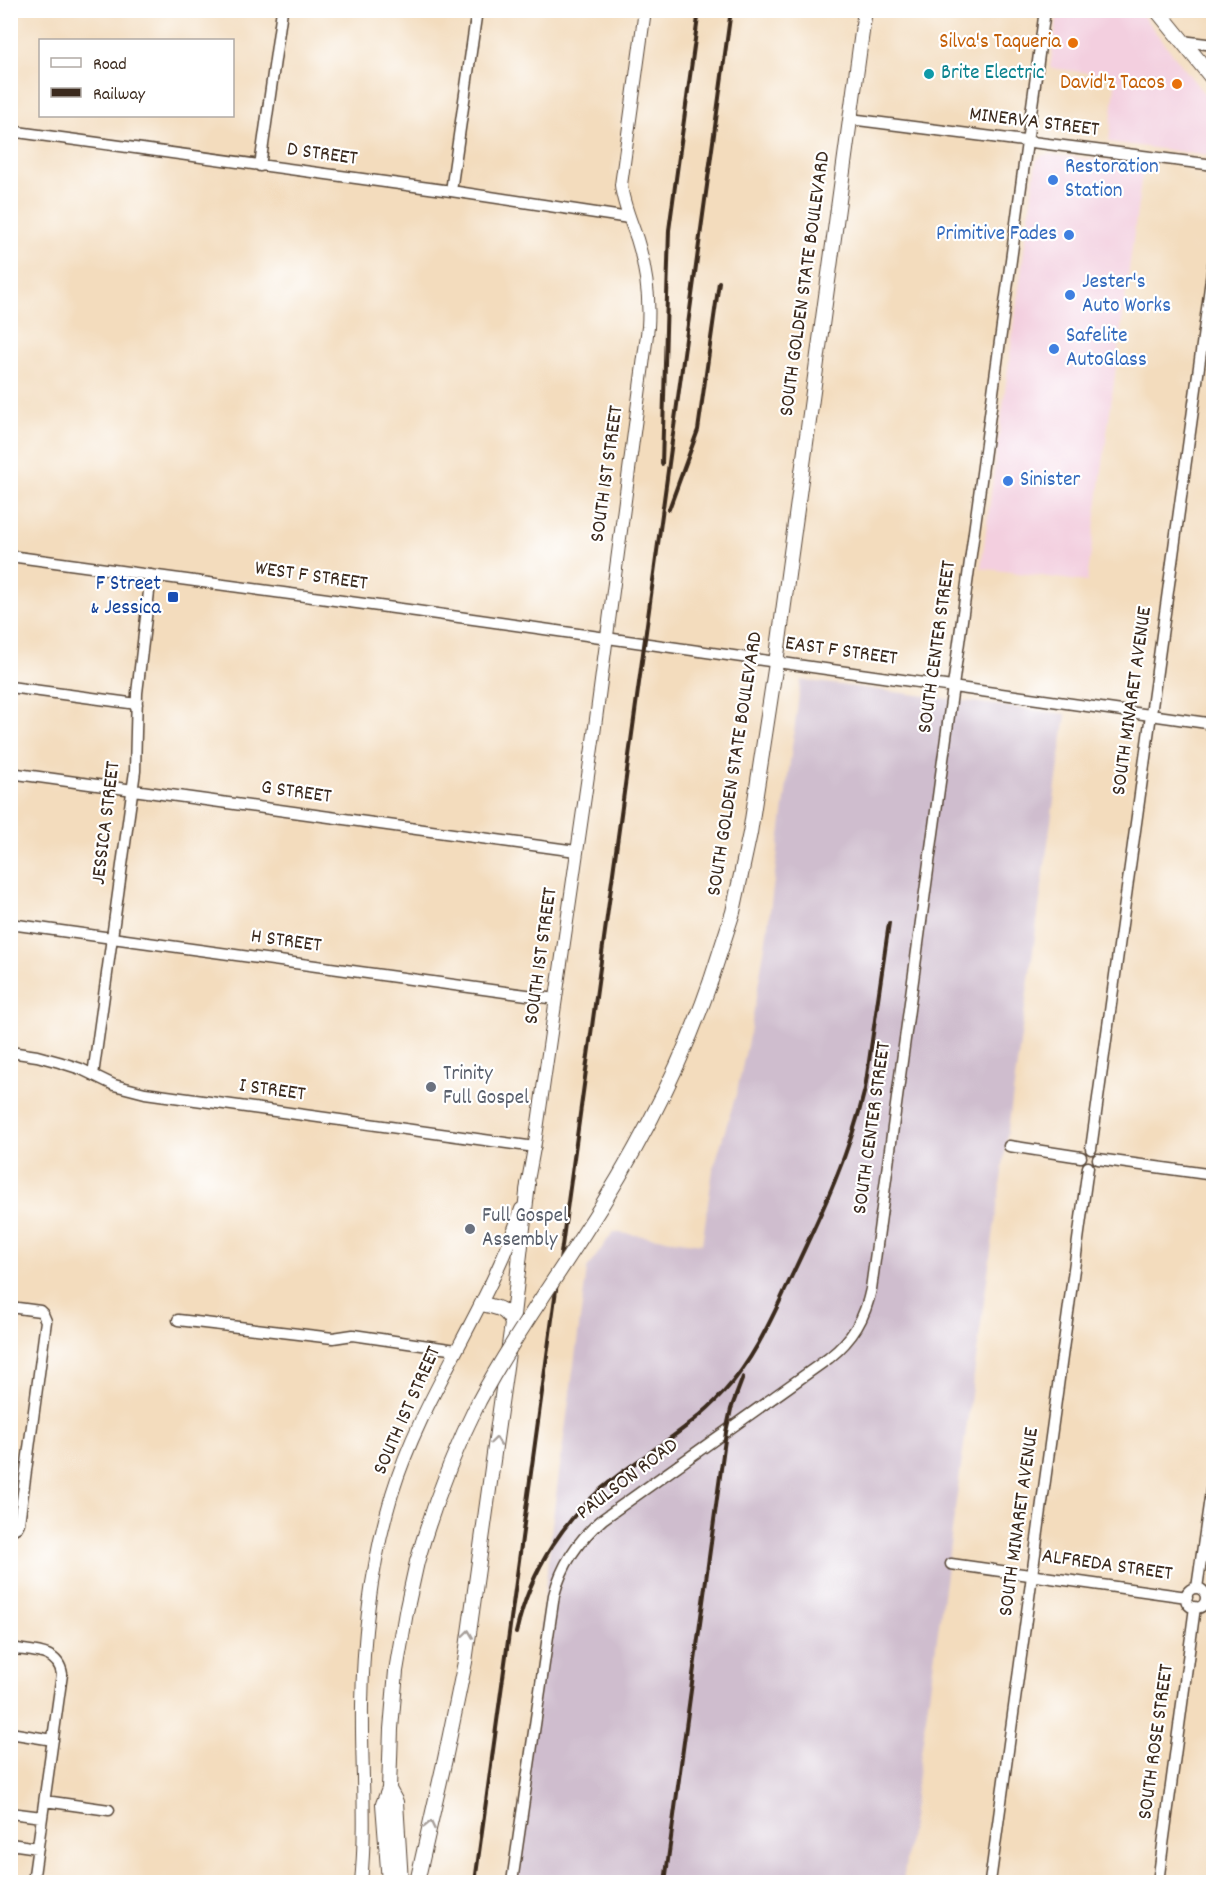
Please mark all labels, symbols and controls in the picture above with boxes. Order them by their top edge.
place label: Silva's Taqueria [939,28,1062,58]
marker: Silva's Taqueria [1066,36,1080,50]
legend [39,39,234,117]
text: Road [93,53,127,78]
place label: Brite Electric [941,59,1044,89]
marker: Brite Electric [922,67,936,81]
place label: David'z Tacos [1060,69,1165,99]
marker: David'z Tacos [1170,77,1184,91]
text: Railway [93,83,146,108]
street label: MINERVA STREET [967,100,1101,146]
street label: D STREET [285,135,360,175]
street label: SOUTH GOLDEN STATE BOULEVARD [773,150,839,418]
place label: Restoration Station [1065,153,1159,207]
marker: Restoration Station [1046,173,1060,187]
place label: Primitive Fades [936,220,1057,250]
marker: Primitive Fades [1062,228,1076,242]
place label: Jester's Auto Works [1082,268,1171,322]
marker: Jester's Auto Works [1063,288,1077,302]
place label: Safelite AutoGlass [1066,322,1147,376]
marker: Safelite AutoGlass [1047,342,1061,356]
street label: SOUTH 1ST STREET [584,403,633,544]
place label: Sinister [1020,466,1080,496]
marker: Sinister [1001,474,1015,488]
street label: WEST F STREET [253,554,370,600]
street label: SOUTH CENTER STREET [911,558,965,735]
place label: F Street & Jessica [90,570,162,624]
marker: F Street & Jessica [166,590,180,604]
street label: SOUTH MINARET AVENUE [1105,604,1161,797]
street label: EAST F STREET [783,629,900,675]
street label: SOUTH GOLDEN STATE BOULEVARD [700,630,772,898]
street label: JESSICA STREET [85,759,130,886]
street label: G STREET [259,773,334,813]
street label: SOUTH 1ST STREET [518,885,567,1026]
street label: H STREET [249,922,324,962]
street label: SOUTH CENTER STREET [846,1039,900,1216]
place label: Trinity Full Gospel [443,1060,529,1114]
street label: I STREET [237,1072,308,1111]
marker: Trinity Full Gospel [424,1080,438,1094]
place label: Full Gospel Assembly [482,1202,568,1256]
marker: Full Gospel Assembly [463,1222,477,1236]
street label: SOUTH 1ST STREET [366,1341,450,1480]
street label: SOUTH MINARET AVENUE [992,1425,1048,1618]
street label: PAULSON ROAD [571,1432,685,1528]
one-way arrow [489,1437,501,1446]
street label: ALFREDA STREET [1040,1542,1175,1590]
one-way arrow [462,1630,474,1639]
street label: SOUTH ROSE STREET [1131,1662,1183,1822]
one-way arrow [422,1821,435,1831]

